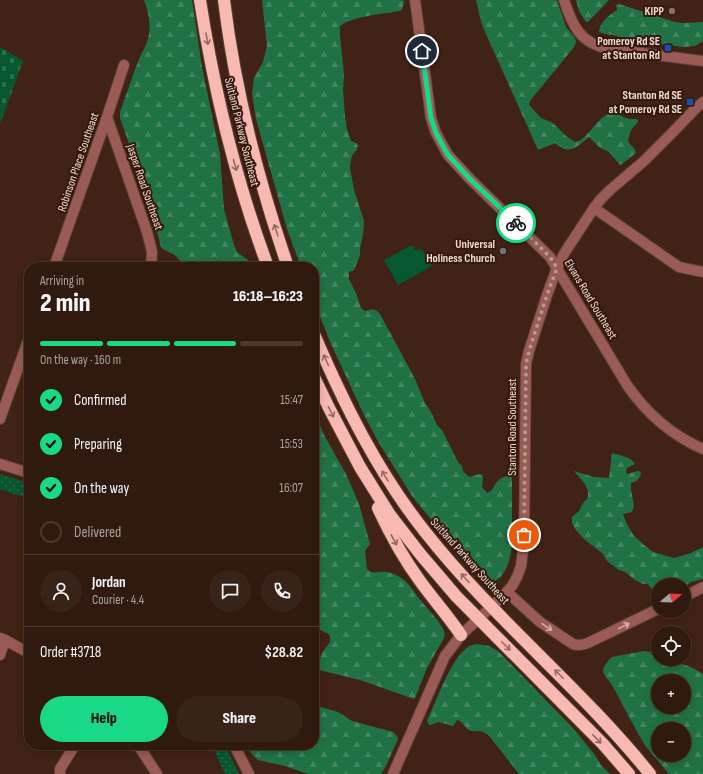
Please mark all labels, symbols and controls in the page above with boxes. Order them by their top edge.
place label: KIPP [645,4,665,19]
marker: KIPP [667,6,677,16]
one-way arrow [203,32,211,45]
pin [405,34,439,68]
place label: Pomeroy Rd SE at Stanton Rd [597,34,660,63]
icon: home [411,40,433,62]
marker: Pomeroy Rd SE at Stanton Rd [663,43,673,53]
street label: Suitland Parkway Southeast [221,76,262,188]
place label: Stanton Rd SE at Pomeroy Rd SE [608,88,682,117]
marker: Stanton Rd SE at Pomeroy Rd SE [685,97,695,107]
street label: Robinson Place Southeast [54,110,103,214]
street label: Jasper Road Southeast [122,141,166,232]
one-way arrow [232,159,239,172]
courier [496,203,536,243]
icon: bike [505,212,527,234]
one-way arrow [272,224,279,237]
place label: Universal Holiness Church [426,237,495,266]
marker: Universal Holiness Church [498,246,508,256]
street label: Elvans Road Southeast [561,256,621,342]
text: Arriving in [40,273,84,289]
text: 16:18–16:23 [233,287,303,306]
text: 2 min [40,288,90,319]
text: On the way · 160 m [40,352,121,368]
one-way arrow [322,355,329,367]
street label: Stanton Road Southeast [505,378,520,476]
icon: check [40,389,62,411]
text: Confirmed [74,391,127,410]
text: 15:47 [280,392,303,408]
one-way arrow [328,406,335,418]
icon: check [40,433,62,455]
text: Preparing [74,435,122,454]
text: 15:53 [280,436,303,452]
one-way arrow [381,470,389,482]
icon: check [40,477,62,499]
text: On the way [74,479,129,498]
text: 16:07 [279,480,303,496]
street label: Suitland Parkway Southeast [427,515,513,608]
pin [507,518,541,552]
text: Delivered [74,523,121,542]
icon: bag [513,524,535,546]
one-way arrow [391,534,399,546]
button: person [40,570,82,612]
button: chat [209,570,251,612]
button: phone [261,570,303,612]
text: Jordan [92,573,126,592]
one-way arrow [460,573,469,584]
north arrow [651,578,691,618]
map controls [651,578,691,762]
text: Courier · 4.4 [92,592,144,608]
one-way arrow [618,622,630,629]
one-way arrow [541,623,552,631]
button: locate [651,626,691,666]
one-way arrow [501,641,511,651]
text: Order #3718 [40,643,101,662]
text: $28.82 [265,643,303,662]
one-way arrow [554,669,564,679]
button: + [651,674,691,714]
button: Help [40,696,168,742]
button: Share [176,696,303,742]
button: − [651,722,691,762]
one-way arrow [592,734,602,744]

